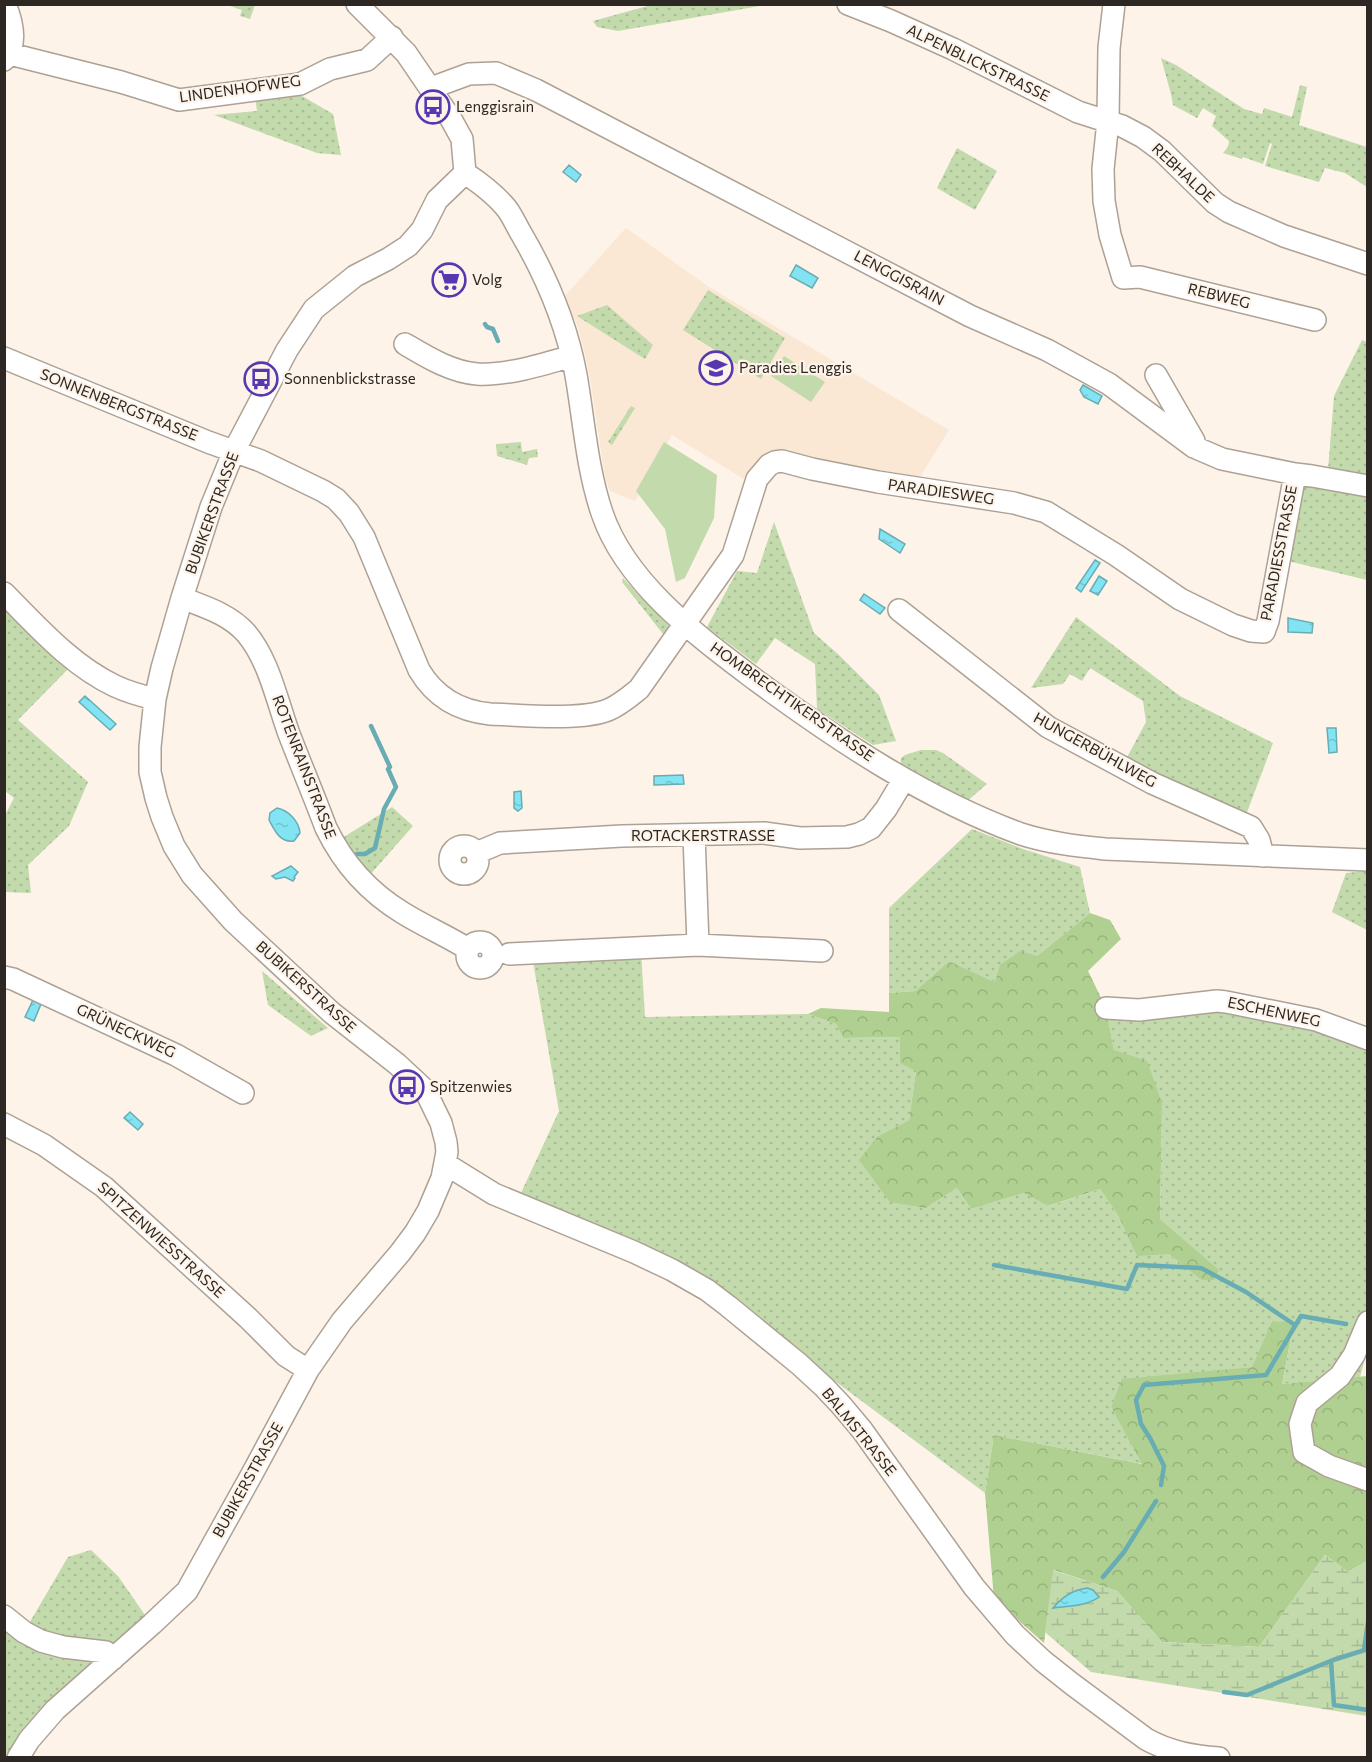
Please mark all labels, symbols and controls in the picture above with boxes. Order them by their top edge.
street label: ALPENBLICKSTRASSE [904,20,1053,105]
street label: LINDENHOFWEG [178,71,302,105]
bus stop icon: Lenggisrain [415,89,451,125]
place label: Lenggisrain [456,97,534,115]
street label: REBHALDE [1149,139,1219,206]
street label: LENGGISRAIN [851,246,948,308]
supermarket icon: Volg [431,262,467,298]
place label: Volg [472,270,502,288]
street label: REBWEG [1186,279,1252,311]
school or university icon: Paradies Lenggis [698,350,734,386]
place label: Paradies Lenggis [739,358,852,376]
bus stop icon: Sonnenblickstrasse [243,361,279,397]
street label: SONNENBERGSTRASSE [38,364,201,444]
place label: Sonnenblickstrasse [284,369,416,387]
street label: BUBIKERSTRASSE [181,449,242,576]
street label: PARADIESWEG [887,475,995,507]
street label: PARADIESSTRASSE [1256,484,1300,622]
street label: HOMBRECHTIKERSTRASSE [707,638,878,765]
street label: ROTENRAINSTRASSE [269,692,341,841]
street label: HUNGERBÜHLWEG [1031,708,1160,790]
street label: ROTACKERSTRASSE [631,826,775,844]
street label: BUBIKERSTRASSE [253,937,361,1036]
street label: ESCHENWEG [1226,992,1322,1030]
street label: GRÜNECKWEG [74,999,179,1061]
bus stop icon: Spitzenwies [389,1069,425,1105]
place label: Spitzenwies [430,1077,512,1095]
street label: SPITZENWIESSTRASSE [94,1177,229,1301]
street label: BALMSTRASSE [819,1384,901,1479]
street label: BUBIKERSTRASSE [208,1419,286,1540]

